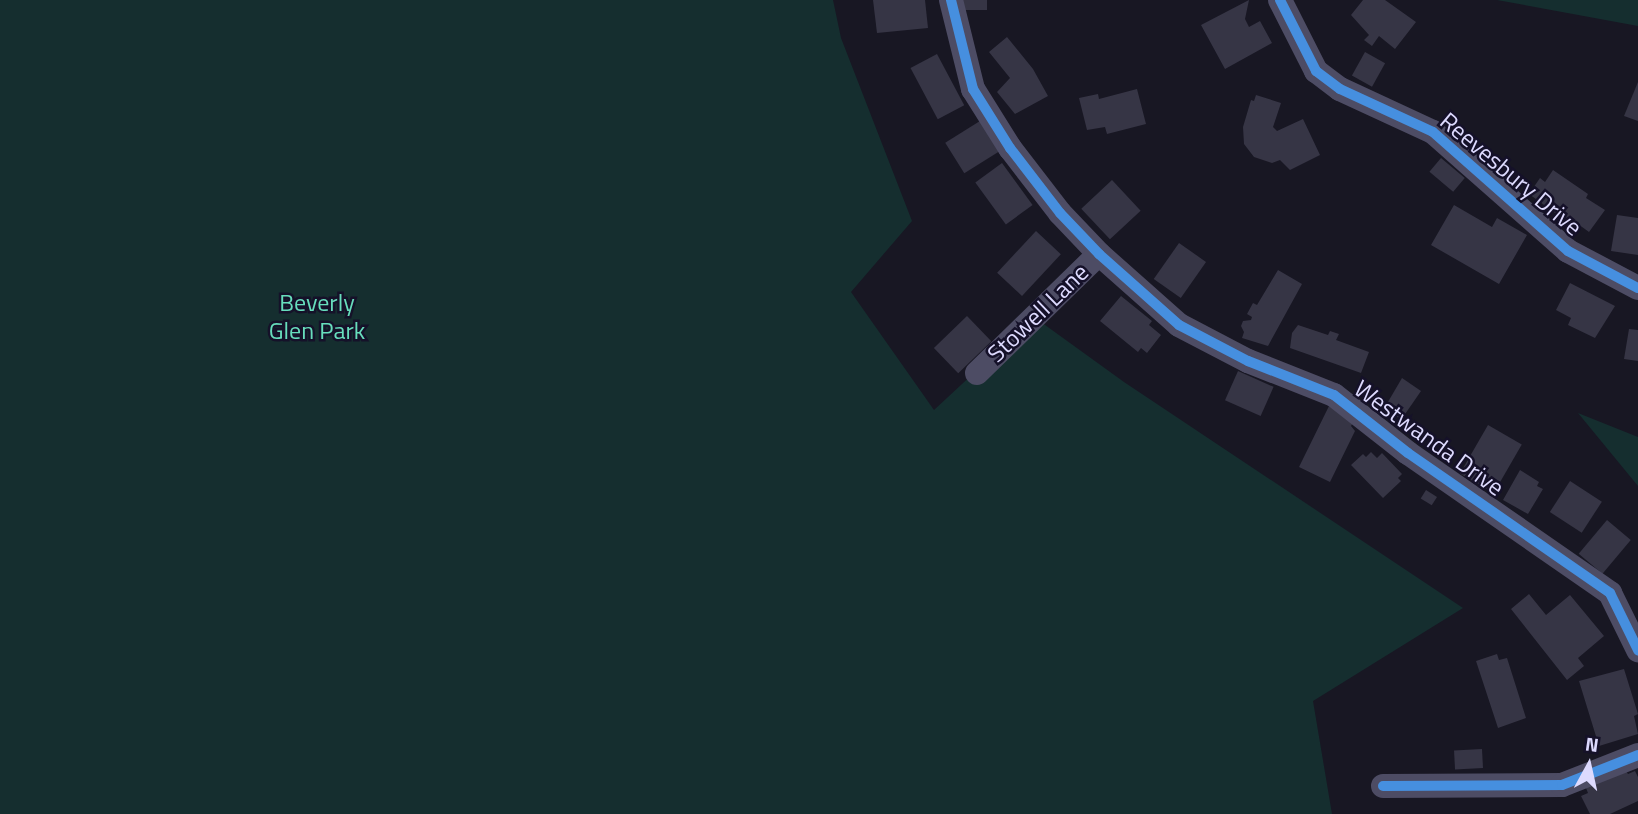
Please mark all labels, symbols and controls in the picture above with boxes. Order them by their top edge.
street label: Reevesbury Drive [1434,106,1588,242]
street label: Stowell Lane [982,258,1094,368]
park label: Beverly Glen Park [269,289,365,345]
street label: Westwanda Drive [1349,374,1509,502]
text: N [1583,728,1601,759]
north arrow [1554,730,1624,800]

